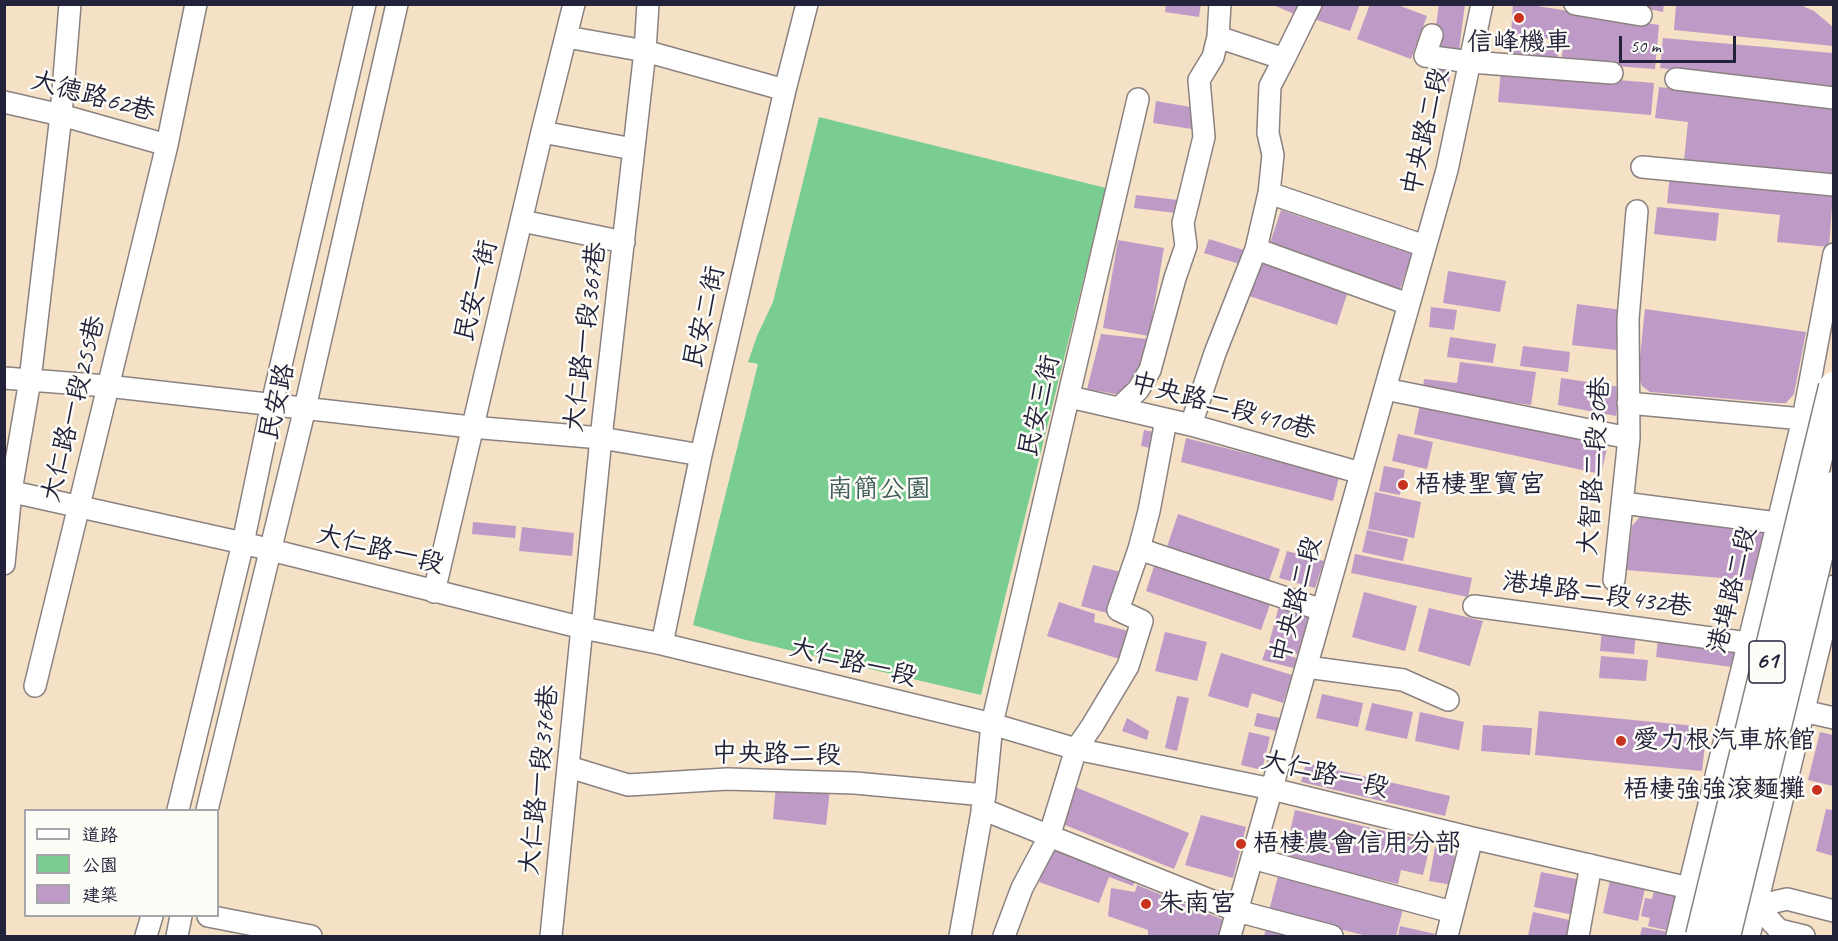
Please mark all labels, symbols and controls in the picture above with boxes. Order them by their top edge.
marker: 信峰機車 [1512,11,1526,25]
scale bar [1622,24,1739,62]
place label: 信峰機車 [1467,27,1571,59]
text: 50 m [1630,35,1661,57]
street label: 大德路62巷 [27,65,159,129]
street label: 中央路二段 [1396,65,1456,199]
street label: 民安一街 [449,237,505,345]
street label: 大仁路一段367巷 [559,240,613,434]
street label: 民安二街 [678,263,732,371]
street label: 大仁路一段255巷 [36,313,112,505]
street label: 民安三街 [1013,352,1067,460]
street label: 民安路 [254,360,302,444]
street label: 中央路二段410巷 [1127,367,1319,447]
street label: 大智路二段30巷 [1573,375,1617,557]
place label: 梧棲聖寶宮 [1415,469,1545,501]
park label: 南簡公園 [827,474,931,506]
marker: 梧棲聖寶宮 [1396,478,1410,492]
street label: 大仁路一段 [313,519,447,581]
street label: 港埠路二段 [1702,523,1764,657]
street label: 中央路二段 [1265,533,1329,667]
street label: 港埠路二段432巷 [1500,566,1694,624]
street label: 大仁路一段 [786,632,920,694]
road number: 61 [1749,641,1785,683]
street label: 大仁路一段376巷 [514,683,566,877]
place label: 愛力根汽車旅館 [1633,725,1815,757]
marker: 愛力根汽車旅館 [1614,734,1628,748]
street label: 中央路二段 [711,738,841,772]
street label: 大仁路一段 [1258,745,1392,805]
place label: 梧棲強強滾麵攤 [1623,774,1805,806]
marker: 梧棲強強滾麵攤 [1810,783,1824,797]
legend [24,809,219,917]
text: 道路 [82,824,118,846]
place label: 梧棲農會信用分部 [1253,828,1461,860]
marker: 梧棲農會信用分部 [1234,837,1248,851]
text: 公園 [82,854,118,876]
text: 建築 [82,884,118,906]
place label: 朱南宮 [1158,888,1236,920]
marker: 朱南宮 [1139,897,1153,911]

